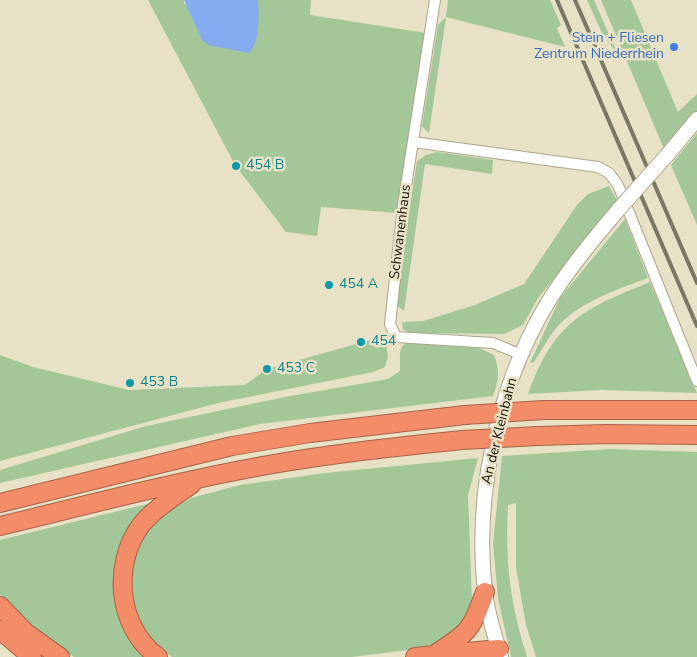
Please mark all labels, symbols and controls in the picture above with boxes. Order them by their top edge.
place label: Stein + Fliesen Zentrum Niederrhein [534,31,664,64]
marker: Stein + Fliesen Zentrum Niederrhein [668,41,680,53]
place label: 454 B [246,158,284,174]
marker: 454 B [230,160,242,172]
street label: Schwanenhaus [387,184,415,280]
place label: 454 A [339,277,378,293]
marker: 454 A [323,279,335,291]
place label: 454 [371,334,396,350]
marker: 454 [355,336,367,348]
place label: 453 C [277,361,315,377]
marker: 453 C [261,363,273,375]
place label: 453 B [140,375,178,391]
street label: An der Kleinbahn [479,376,521,486]
marker: 453 B [124,377,136,389]

